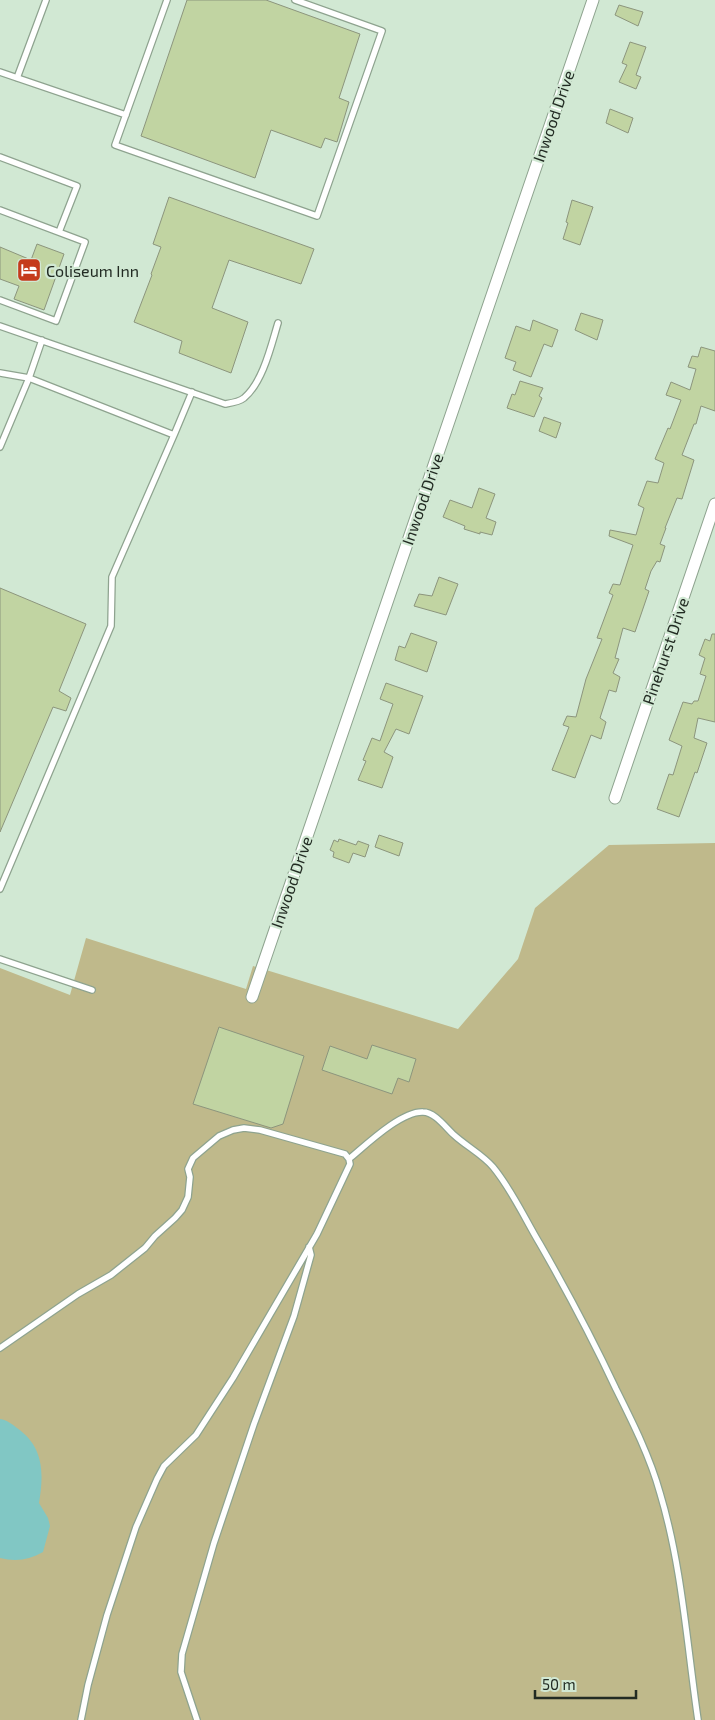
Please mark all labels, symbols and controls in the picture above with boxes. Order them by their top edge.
street label: Inwood Drive [528,68,578,164]
hotel icon: Coliseum Inn [16,257,42,283]
place label: Coliseum Inn [46,261,139,280]
street label: Inwood Drive [397,451,447,547]
street label: Pinehurst Drive [638,595,692,707]
street label: Inwood Drive [266,834,316,930]
scale bar [535,1668,636,1700]
text: 50 m [542,1675,576,1693]

